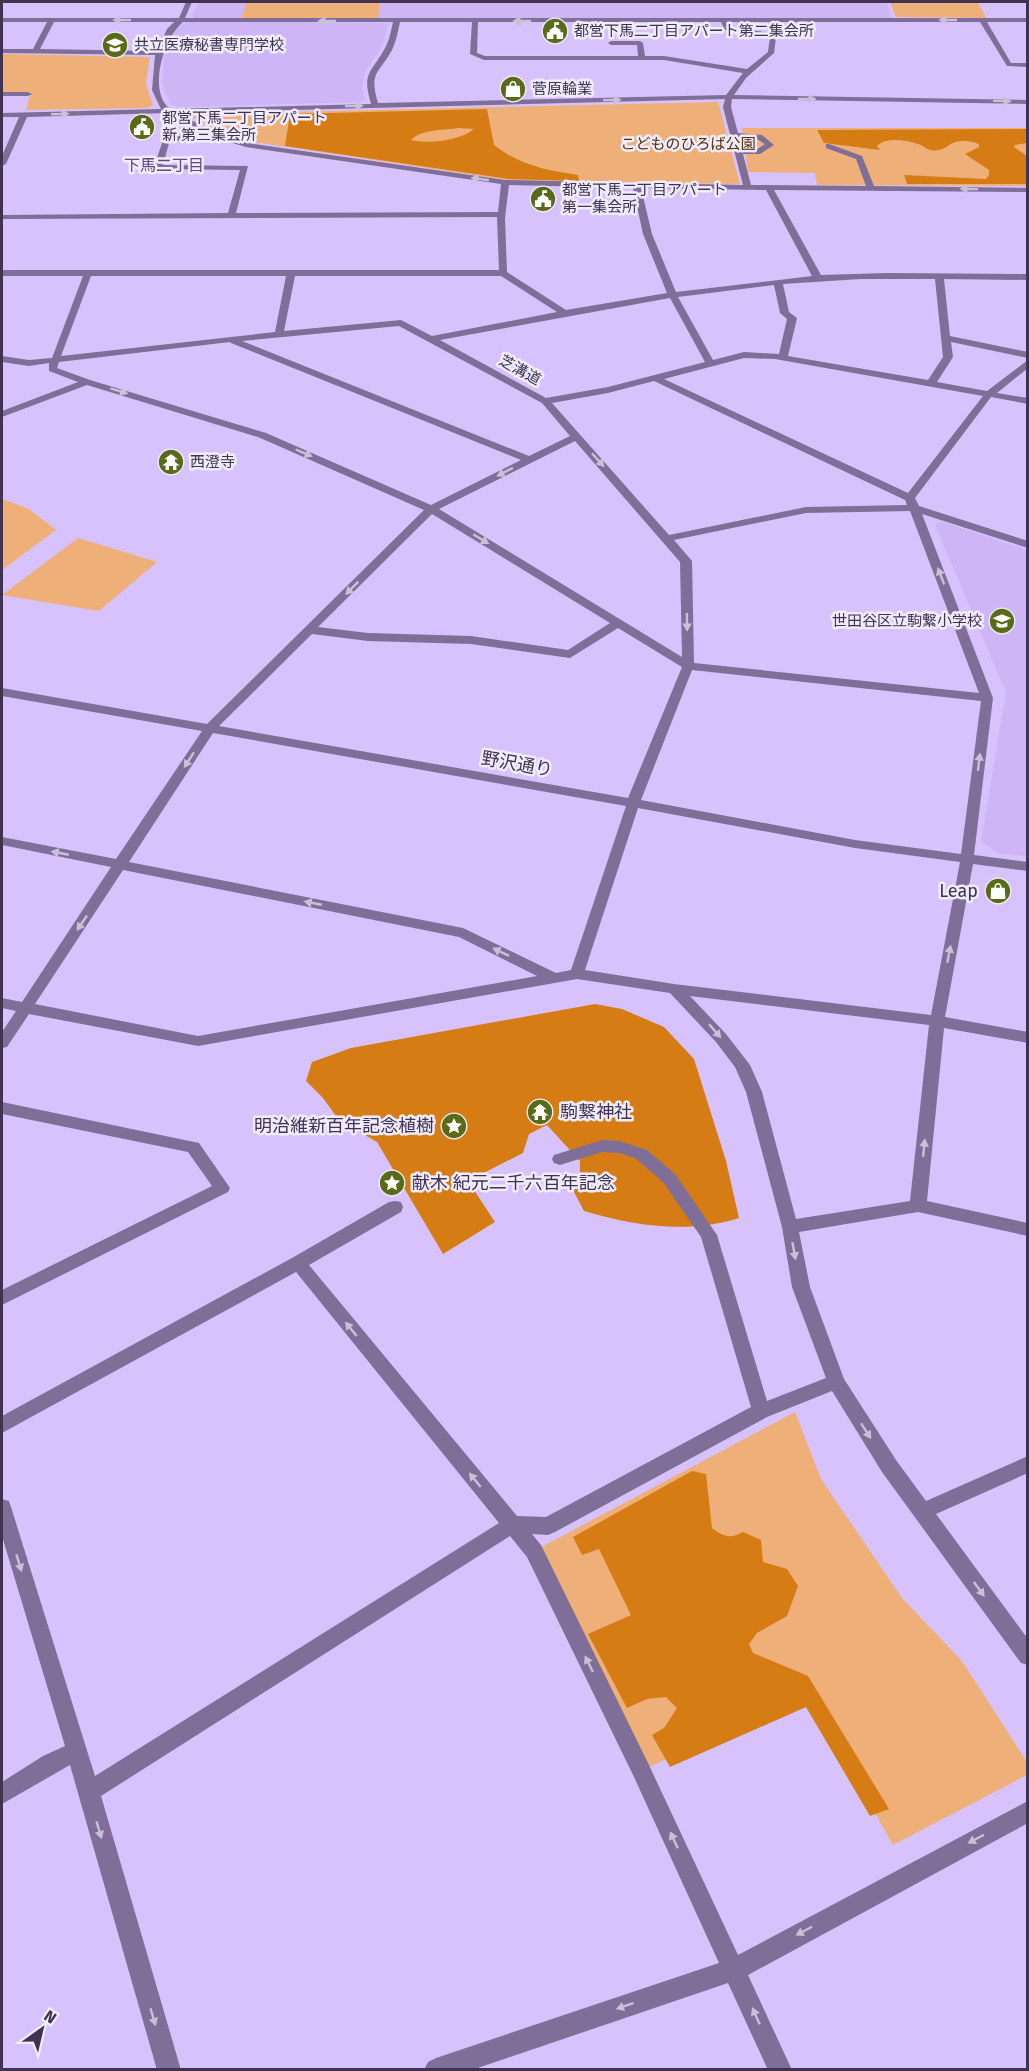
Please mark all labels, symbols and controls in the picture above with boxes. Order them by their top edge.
one-way arrow [113,15,132,25]
one-way arrow [939,15,958,25]
one-way arrow [318,16,337,26]
one-way arrow [513,16,532,26]
public building icon: 都営下馬二丁目アパート第二集会所 [540,16,570,46]
place label: 都営下馬二丁目アパート第二集会所 [574,22,814,40]
school or university icon: 共立医療秘書専門学校 [100,30,130,60]
place label: 共立医療秘書専門学校 [134,36,284,54]
shop icon: 菅原輪業 [498,74,528,104]
place label: 菅原輪業 [532,80,592,98]
one-way arrow [797,94,816,103]
one-way arrow [602,95,621,104]
one-way arrow [992,96,1011,106]
one-way arrow [345,101,364,111]
one-way arrow [50,109,69,119]
place label: 都営下馬二丁目アパート 新 第三集会所 [162,109,327,144]
public building icon: 都営下馬二丁目アパート 新 第三集会所 [127,112,157,142]
park label: こどものひろば公園 [620,135,756,153]
district label: 下馬二丁目 [124,156,204,175]
one-way arrow [471,174,490,183]
place label: 都営下馬二丁目アパート 第一集会所 [562,181,727,216]
public building icon: 都営下馬二丁目アパート 第一集会所 [528,184,558,214]
one-way arrow [960,184,979,194]
street label: 芝溝道 [496,351,544,389]
one-way arrow [110,387,128,397]
temple icon: 西澄寺 [156,447,186,477]
one-way arrow [295,449,313,458]
place label: 西澄寺 [190,453,235,471]
one-way arrow [591,453,605,468]
one-way arrow [496,466,514,476]
one-way arrow [473,534,489,545]
one-way arrow [936,567,945,585]
one-way arrow [345,581,359,596]
school or university icon: 世田谷区立駒繋小学校 [987,606,1017,636]
place label: 世田谷区立駒繋小学校 [832,612,982,630]
one-way arrow [682,613,692,632]
street label: 野沢通り [480,747,554,781]
one-way arrow [184,752,195,768]
one-way arrow [975,752,984,771]
one-way arrow [51,848,70,857]
shop icon: Leap [983,876,1013,906]
place label: Leap [939,880,978,902]
one-way arrow [304,898,323,907]
one-way arrow [76,914,88,930]
one-way arrow [945,945,954,964]
one-way arrow [492,947,509,957]
one-way arrow [709,1023,722,1039]
temple icon: 駒繋神社 [525,1097,555,1127]
place label: 駒繋神社 [560,1101,632,1123]
place icon: 明治維新百年記念植樹 [439,1111,469,1141]
place label: 明治維新百年記念植樹 [254,1115,434,1137]
one-way arrow [919,1138,929,1157]
place icon: 献木 紀元二千六百年記念 [377,1168,407,1198]
place label: 献木 紀元二千六百年記念 [412,1172,615,1194]
one-way arrow [790,1242,799,1261]
one-way arrow [345,1321,358,1337]
one-way arrow [860,1423,871,1439]
one-way arrow [469,1472,482,1487]
one-way arrow [15,1554,24,1572]
one-way arrow [973,1581,985,1597]
one-way arrow [584,1655,594,1673]
one-way arrow [95,1821,104,1839]
one-way arrow [669,1831,678,1848]
one-way arrow [967,1834,984,1844]
one-way arrow [795,1926,812,1936]
north arrow [12,1999,72,2059]
one-way arrow [616,2001,634,2011]
text: N [40,2006,60,2028]
one-way arrow [751,2007,761,2025]
one-way arrow [149,2008,159,2026]

